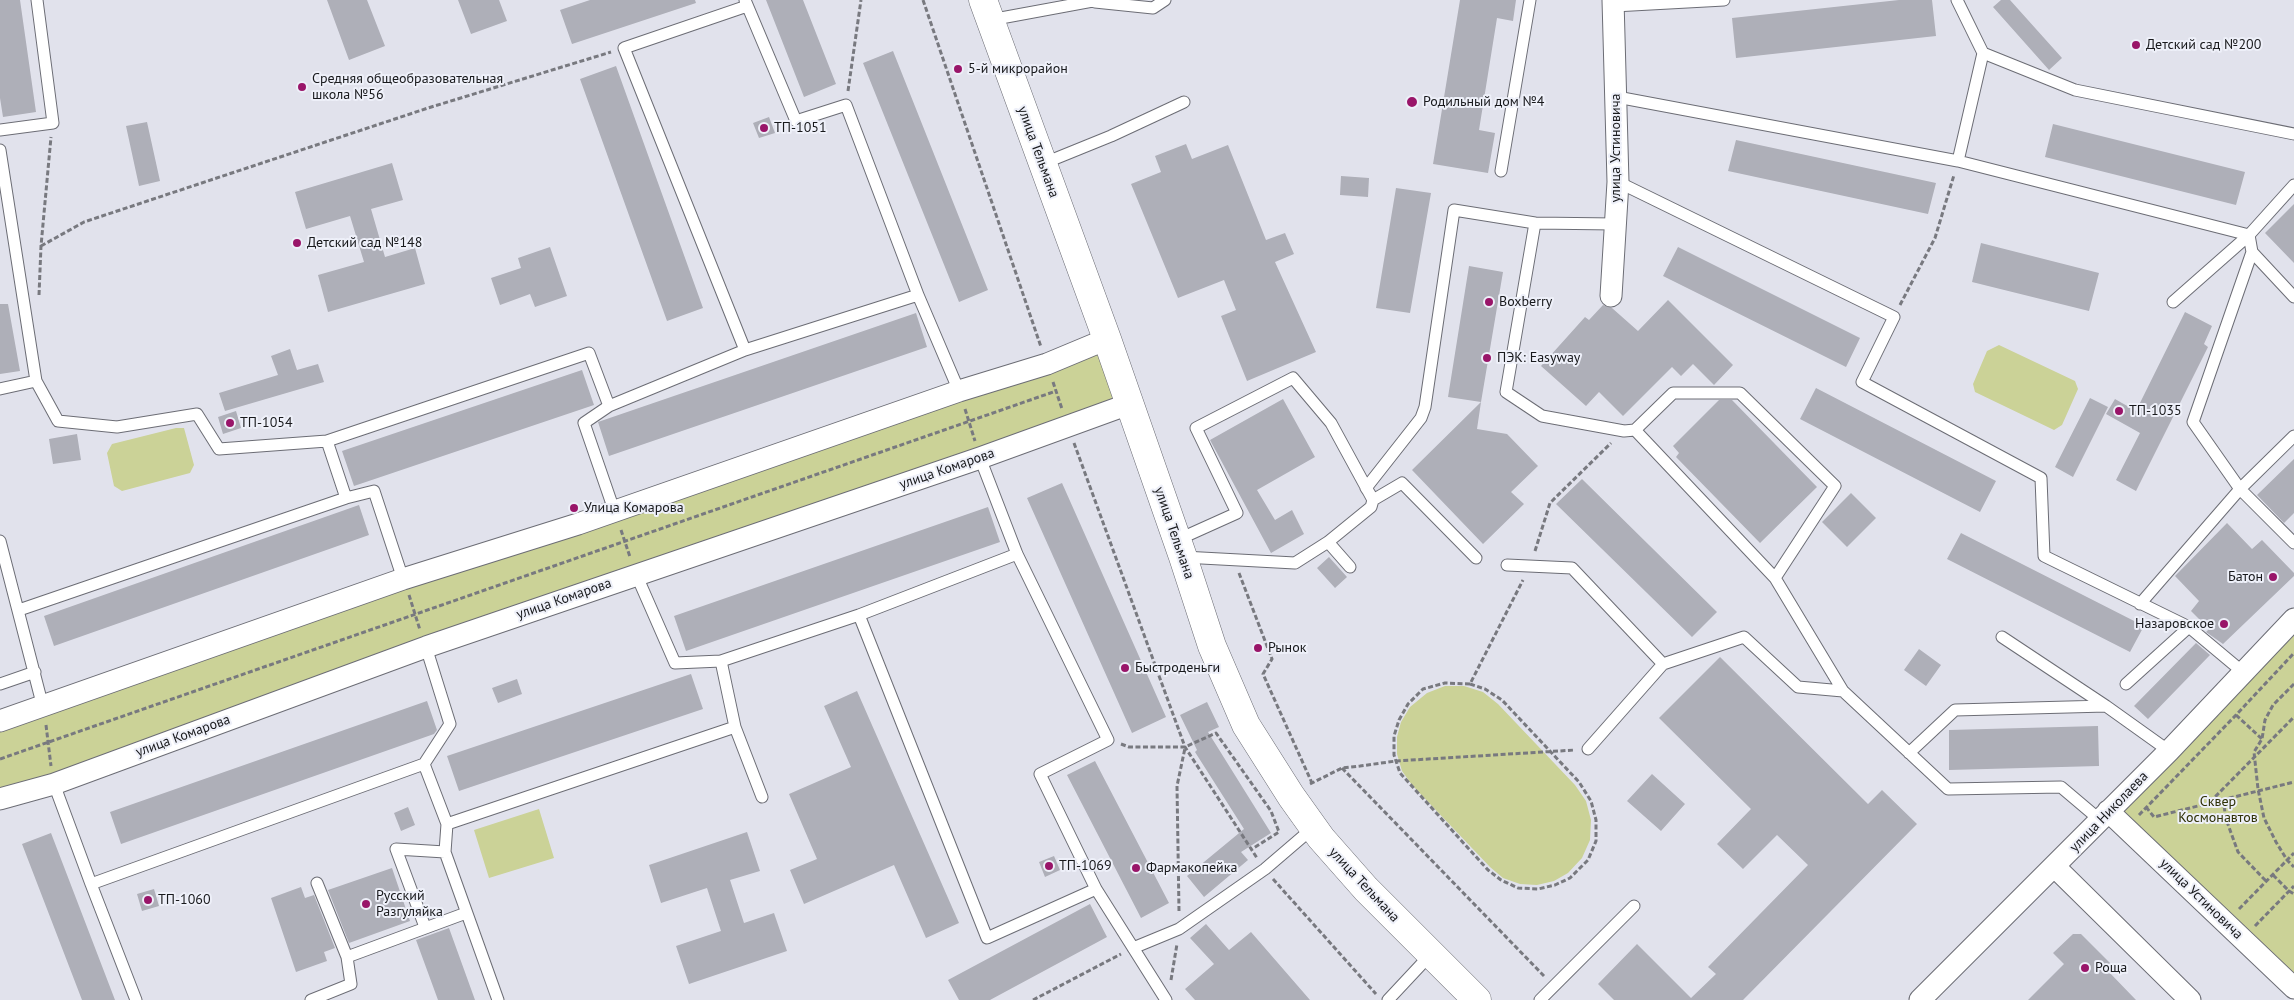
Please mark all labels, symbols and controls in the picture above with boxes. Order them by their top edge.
place label: Детский сад №200 [2146,37,2261,53]
marker: Детский сад №200 [2130,39,2142,51]
place label: 5-й микрорайон [968,61,1068,77]
marker: 5-й микрорайон [952,63,964,75]
place label: Средняя общеобразовательная школа №56 [312,71,503,104]
marker: Средняя общеобразовательная школа №56 [296,81,308,93]
place label: Родильный дом №4 [1423,94,1544,110]
street label: улица Устиновича [1608,94,1624,202]
marker: Родильный дом №4 [1405,95,1419,109]
street label: улица Тельмана [1014,104,1062,200]
place label: ТП-1051 [774,120,827,136]
marker: ТП-1051 [758,122,770,134]
place label: Детский сад №148 [307,235,422,251]
marker: Детский сад №148 [291,237,303,249]
place label: Boxberry [1499,294,1552,310]
marker: Boxberry [1483,296,1495,308]
place label: ПЭК: Easyway [1497,350,1580,366]
marker: ПЭК: Easyway [1481,352,1493,364]
place label: ТП-1035 [2129,403,2182,419]
marker: ТП-1035 [2113,405,2125,417]
place label: ТП-1054 [240,415,293,431]
marker: ТП-1054 [224,417,236,429]
street label: улица Комарова [897,445,997,493]
street label: улица Тельмана [1150,485,1198,581]
place label: Улица Комарова [584,500,684,516]
marker: Улица Комарова [568,502,580,514]
place label: Батон [2228,569,2263,585]
marker: Батон [2267,571,2279,583]
street label: улица Комарова [514,575,614,623]
place label: Назаровское [2135,616,2214,632]
marker: Назаровское [2218,618,2230,630]
place label: Рынок [1268,640,1306,656]
marker: Рынок [1252,642,1264,654]
place label: Быстроденьги [1135,660,1220,676]
marker: Быстроденьги [1119,662,1131,674]
street label: улица Комарова [133,711,233,761]
street label: улица Николаева [2066,768,2152,856]
park label: Сквер Космонавтов [2178,794,2258,826]
street label: улица Тельмана [1325,844,1403,926]
street label: улица Устиновича [2156,855,2246,943]
place label: ТП-1069 [1059,858,1112,874]
marker: ТП-1069 [1043,860,1055,872]
place label: Фармакопейка [1146,860,1237,876]
marker: Фармакопейка [1130,862,1142,874]
place label: Русский Разгуляйка [376,888,443,920]
place label: ТП-1060 [158,892,211,908]
marker: ТП-1060 [142,894,154,906]
marker: Русский Разгуляйка [360,898,372,910]
place label: Роща [2095,960,2127,976]
marker: Роща [2079,962,2091,974]

